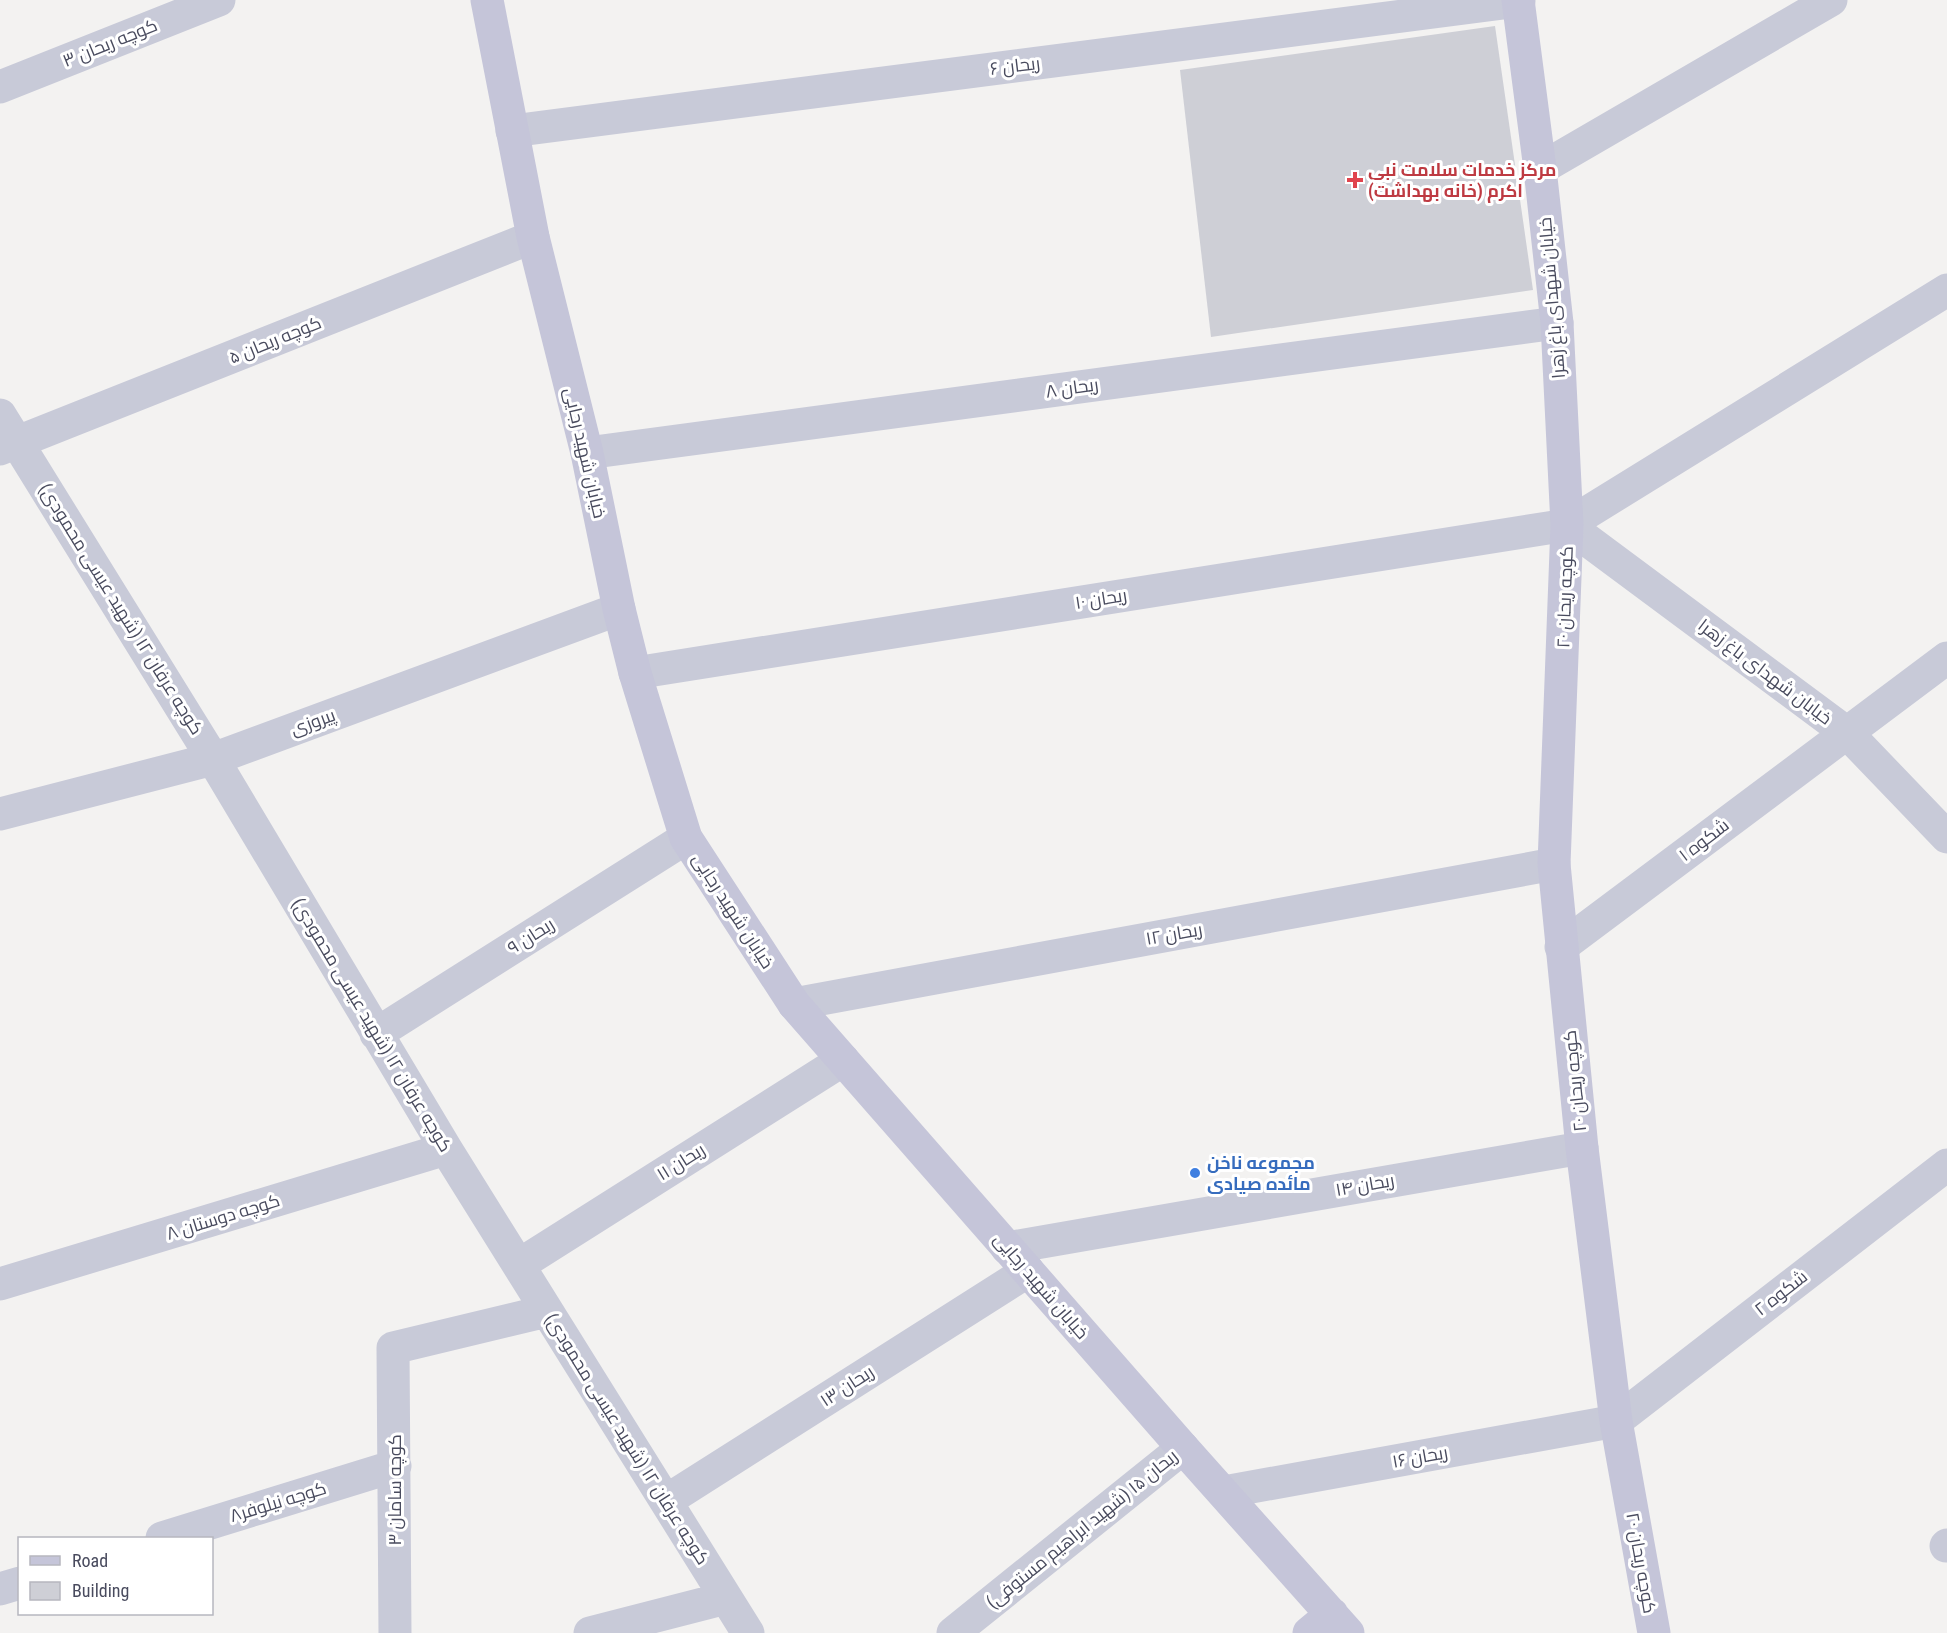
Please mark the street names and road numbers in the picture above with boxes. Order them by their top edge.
street label: کوچه ریحان ۳ [59,14,161,73]
street label: ریحان ۶ [989,52,1041,80]
street label: خیابان شهدای باغ‌ زهرا [1534,216,1571,380]
street label: کوچه ریحان ۵ [226,311,325,369]
street label: ریحان ۸ [1044,373,1100,403]
street label: خیابان شهید رجایی [559,386,611,520]
street label: کوچه عرفان ۱۲ (شهید عیسی محمودی) [33,479,208,739]
street label: کوچه ریحان ۲۰ [1552,546,1579,648]
street label: ریحان ۱۰ [1074,584,1128,614]
street label: خیابان شهدای باغ زهرا [1693,615,1836,730]
street label: پیروزی [288,704,339,741]
street label: شکوه ۱ [1674,814,1734,866]
street label: خیابان شهید رجایی [687,849,779,973]
street label: کوچه عرفان ۱۲ (شهید عیسی محمودی) [286,894,457,1156]
street label: ریحان ۹ [503,913,559,959]
street label: ریحان ۱۲ [1144,918,1204,950]
street label: کوچه ریحان ۲۰ [1559,1029,1592,1133]
street label: ریحان ۱۱ [653,1139,709,1185]
street label: ریحان ۱۴ [1334,1169,1396,1201]
street label: کوچه دوستان ۸ [164,1189,283,1246]
street label: خیابان شهید رجایی [989,1228,1093,1344]
street label: شکوه ۲ [1750,1265,1812,1321]
street label: کوچه عرفان ۱۲ (شهید عیسی محمودی) [539,1309,714,1569]
street label: ریحان ۱۳ [816,1361,878,1411]
street label: کوچه سامان ۳ [384,1434,407,1546]
street label: ریحان ۱۶ [1391,1441,1449,1473]
street label: ریحان ۱۵ (شهید ابراهیم مستوفی) [982,1445,1183,1614]
street label: کوچه نیلوفر۸ [227,1477,329,1528]
street label: کوچه ریحان ۲۰ [1620,1511,1661,1615]

